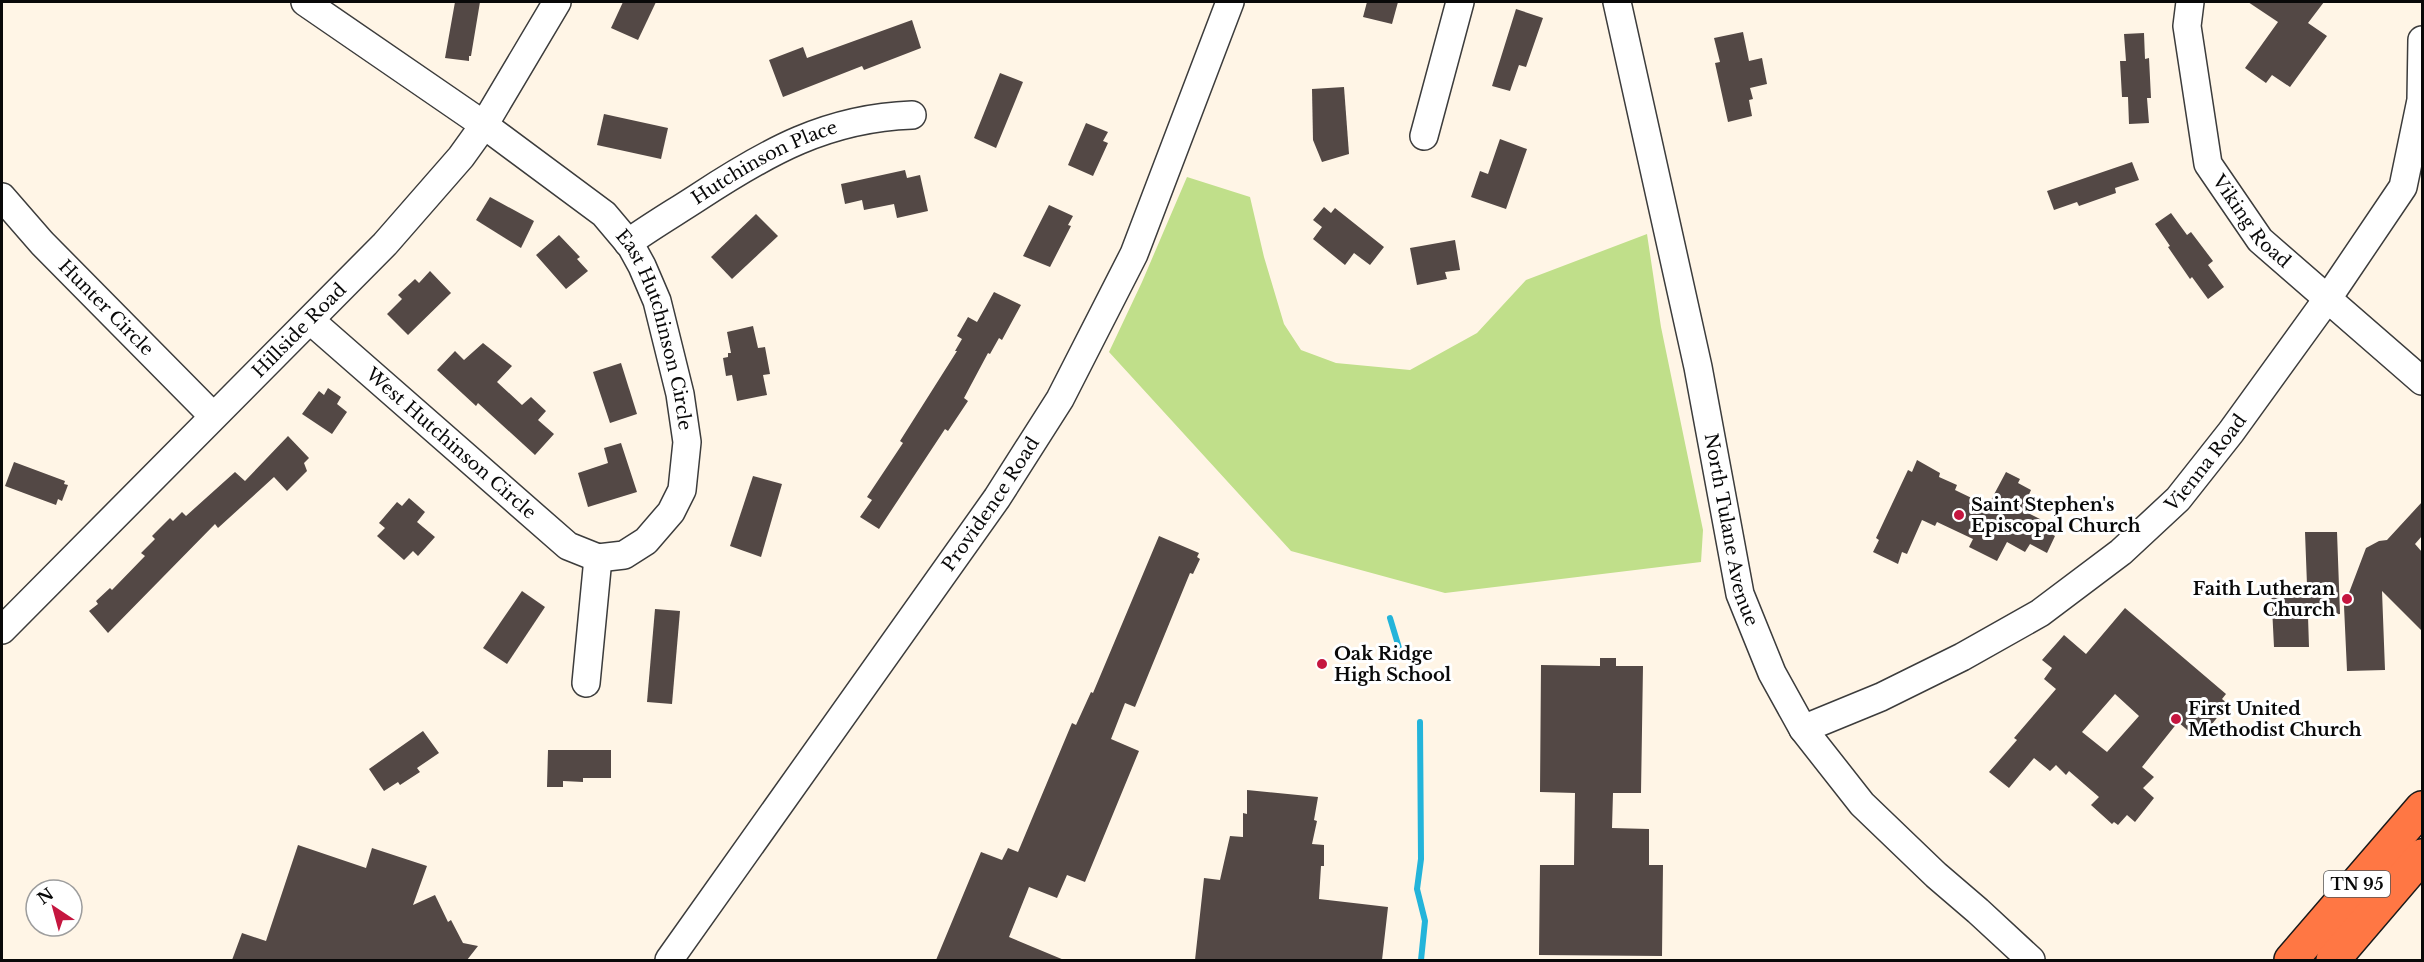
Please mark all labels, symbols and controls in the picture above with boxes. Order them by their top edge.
street label: Hutchinson Place [688,116,840,209]
street label: Viking Road [2207,170,2295,272]
street label: East Hutchinson Circle [611,225,696,432]
street label: Hunter Circle [54,255,158,360]
street label: Hillside Road [248,279,351,382]
street label: West Hutchinson Circle [361,363,540,524]
street label: Vienna Road [2160,410,2251,517]
street label: North Tulane Avenue [1699,431,1763,629]
street label: Providence Road [938,433,1044,576]
place label: Saint Stephen's Episcopal Church [1971,494,2141,537]
marker: Saint Stephen's Episcopal Church [1952,508,1966,522]
place label: Faith Lutheran Church [2193,578,2335,621]
marker: Faith Lutheran Church [2340,592,2354,606]
place label: Oak Ridge High School [1334,643,1452,686]
marker: Oak Ridge High School [1315,657,1329,671]
place label: First United Methodist Church [2188,698,2362,741]
marker: First United Methodist Church [2169,712,2183,726]
road number: TN 95 [2324,871,2390,897]
north arrow [24,878,84,938]
text: N [33,883,57,908]

